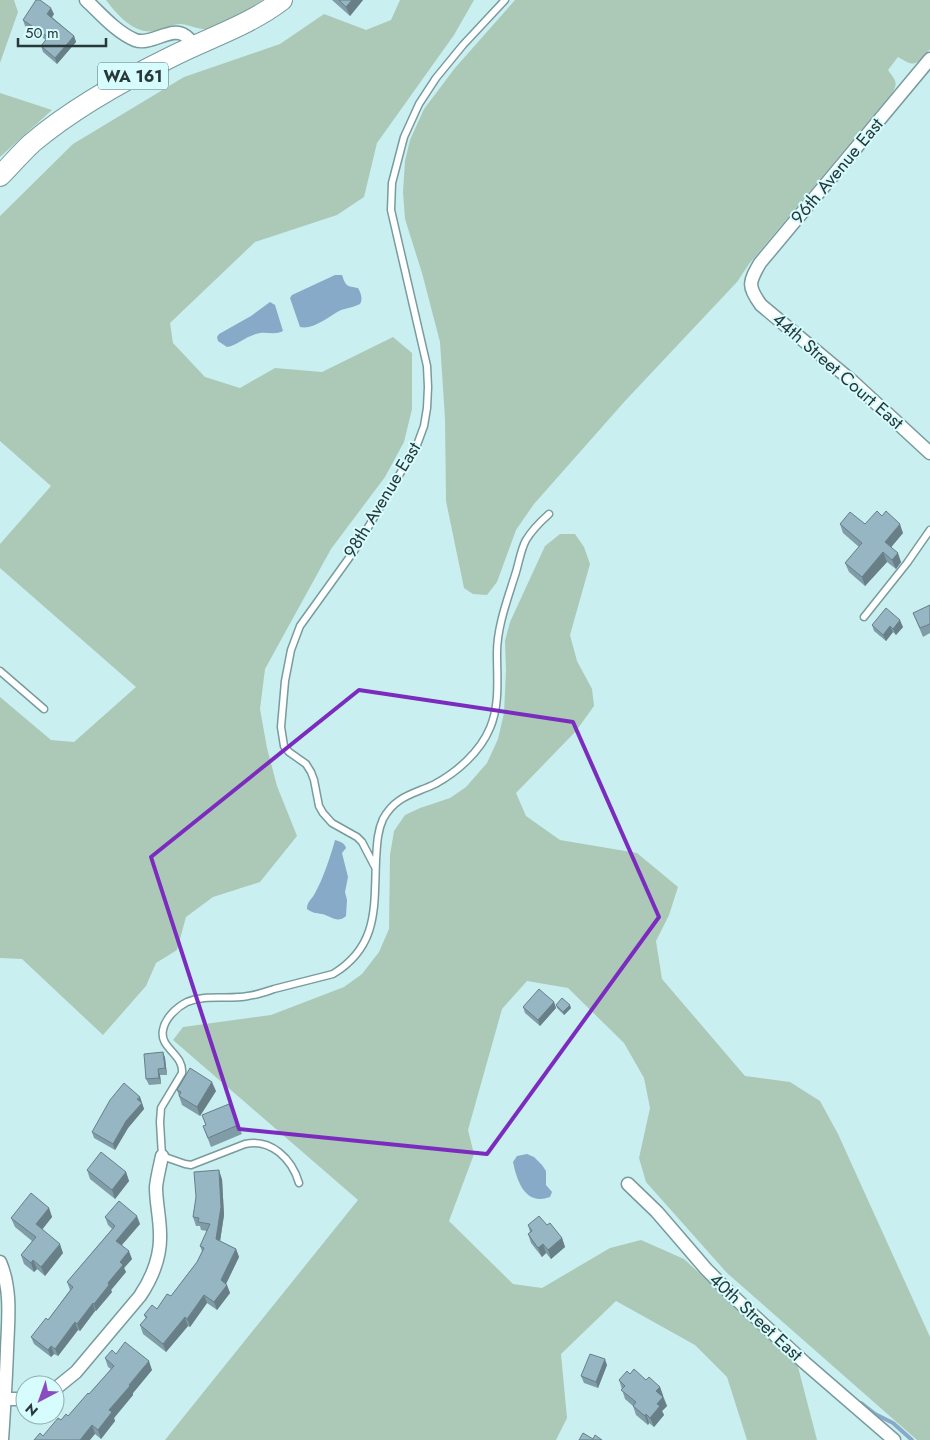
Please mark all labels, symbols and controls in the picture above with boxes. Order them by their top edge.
scale bar [18,15,105,47]
text: 50 m [25,22,59,44]
road number: WA 161 [98,62,168,90]
street label: 96th Avenue East [785,112,890,230]
street label: 44th Street Court East [767,307,910,436]
street label: 98th Avenue East [337,437,427,563]
street label: 40th Street East [704,1267,809,1368]
north arrow [15,1375,65,1425]
text: N [21,1399,42,1421]

